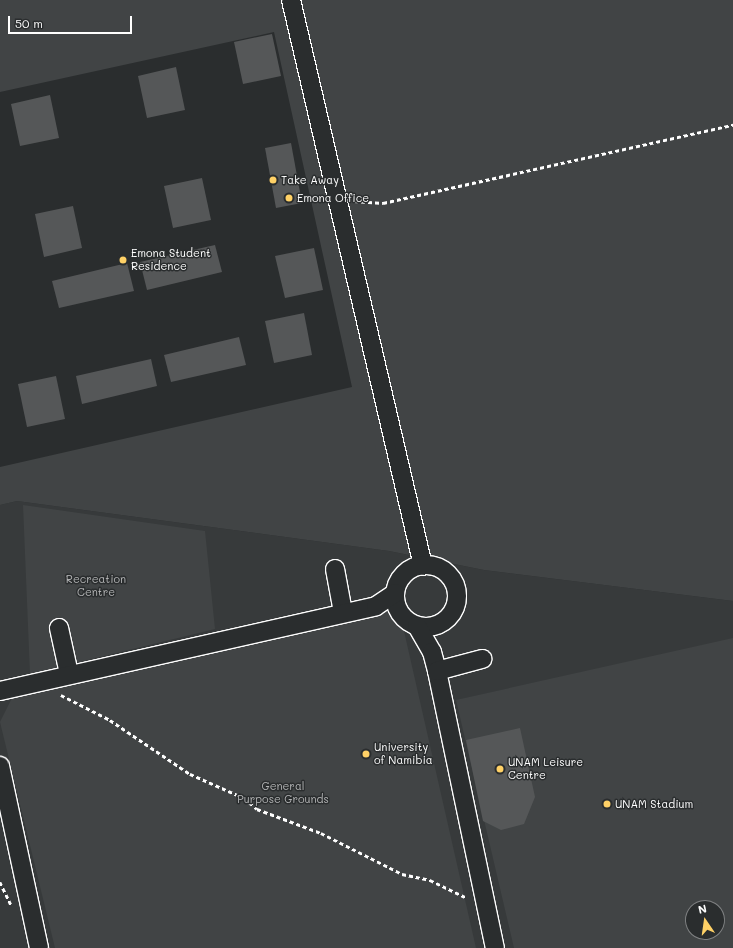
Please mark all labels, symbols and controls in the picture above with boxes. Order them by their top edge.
scale bar [10,8,134,34]
text: 50 m [15,15,43,31]
place label: Take Away [281,173,339,187]
marker: Take Away [268,175,278,185]
place label: Emona Office [297,191,369,205]
marker: Emona Office [284,193,294,203]
place label: Emona Student Residence [131,247,211,273]
marker: Emona Student Residence [118,255,128,265]
park label: Recreation Centre [66,573,126,599]
place label: University of Namibia [374,741,433,767]
marker: University of Namibia [361,749,371,759]
place label: UNAM Leisure Centre [508,756,583,782]
marker: UNAM Leisure Centre [495,764,505,774]
park label: General Purpose Grounds [237,780,329,806]
place label: UNAM Stadium [615,797,693,811]
marker: UNAM Stadium [602,799,612,809]
north arrow [685,900,725,940]
text: N [697,901,708,917]

